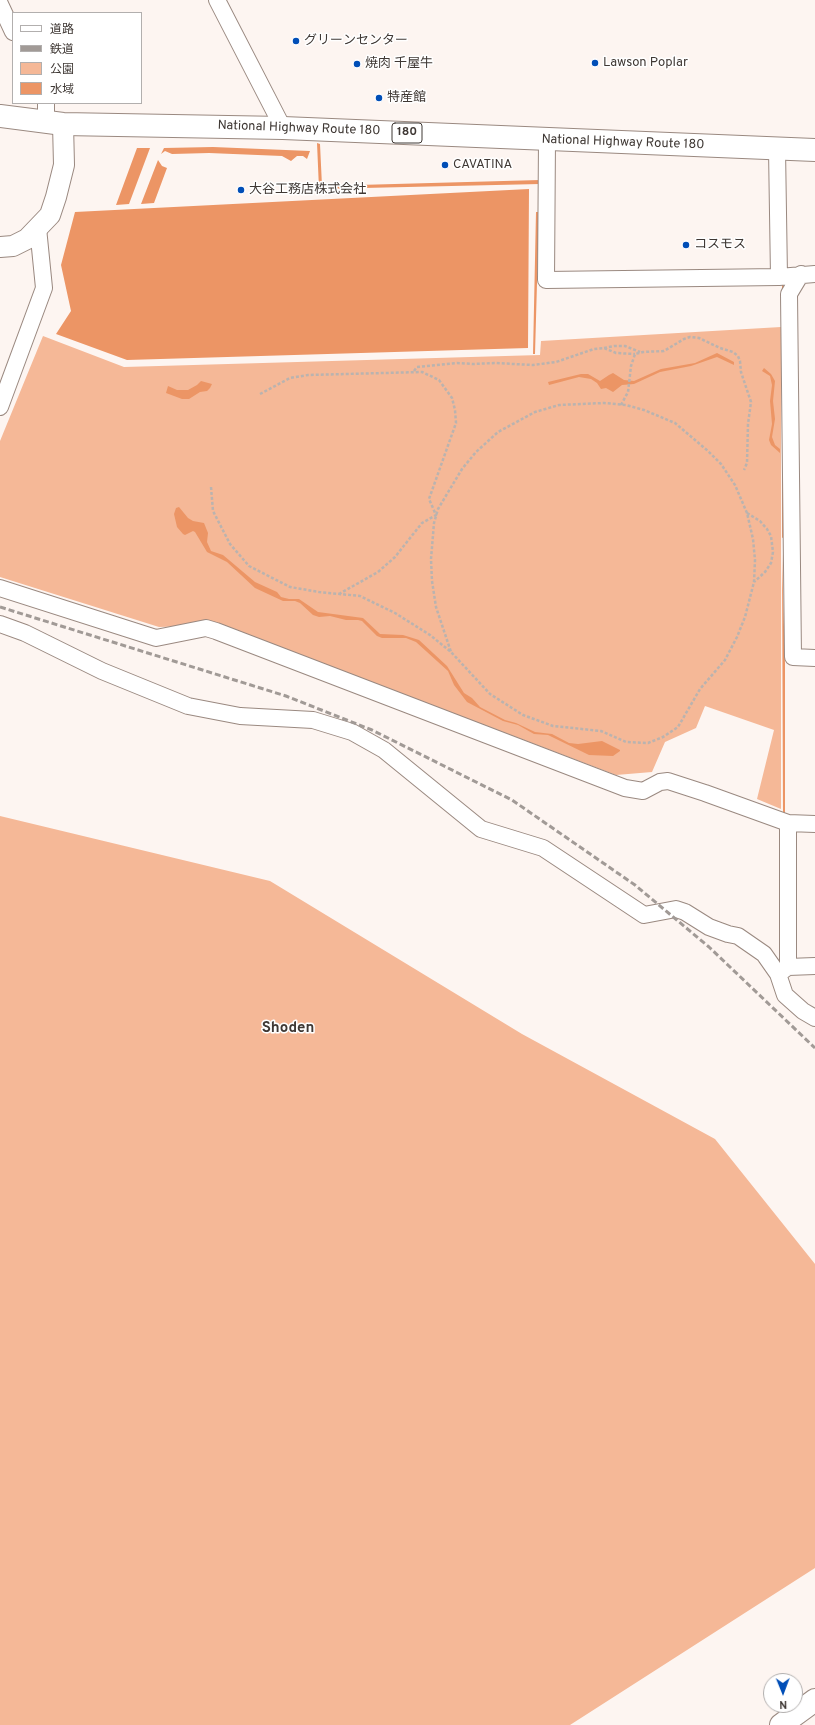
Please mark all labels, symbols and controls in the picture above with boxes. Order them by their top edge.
legend [12,12,142,104]
text: 道路 [50,22,74,38]
place label: グリーンセンター [304,33,408,49]
marker: グリーンセンター [291,36,301,46]
text: 鉄道 [50,42,74,58]
place label: Lawson Poplar [603,55,688,71]
place label: 焼肉 千屋牛 [365,56,433,72]
marker: Lawson Poplar [590,58,600,68]
marker: 焼肉 千屋牛 [352,59,362,69]
text: 公園 [50,62,74,78]
text: 水域 [50,82,74,98]
place label: 特産館 [387,90,426,106]
marker: 特産館 [374,93,384,103]
street label: National Highway Route 180 [217,118,381,140]
road number: 180 [392,123,422,143]
street label: National Highway Route 180 [541,132,705,154]
place label: CAVATINA [453,157,512,173]
marker: CAVATINA [440,160,450,170]
place label: 大谷工務店株式会社 [249,182,366,198]
marker: 大谷工務店株式会社 [236,185,246,195]
place label: コスモス [694,237,746,253]
marker: コスモス [681,240,691,250]
district label: Shoden [262,1020,314,1038]
north arrow [763,1673,803,1713]
text: N [779,1697,787,1711]

